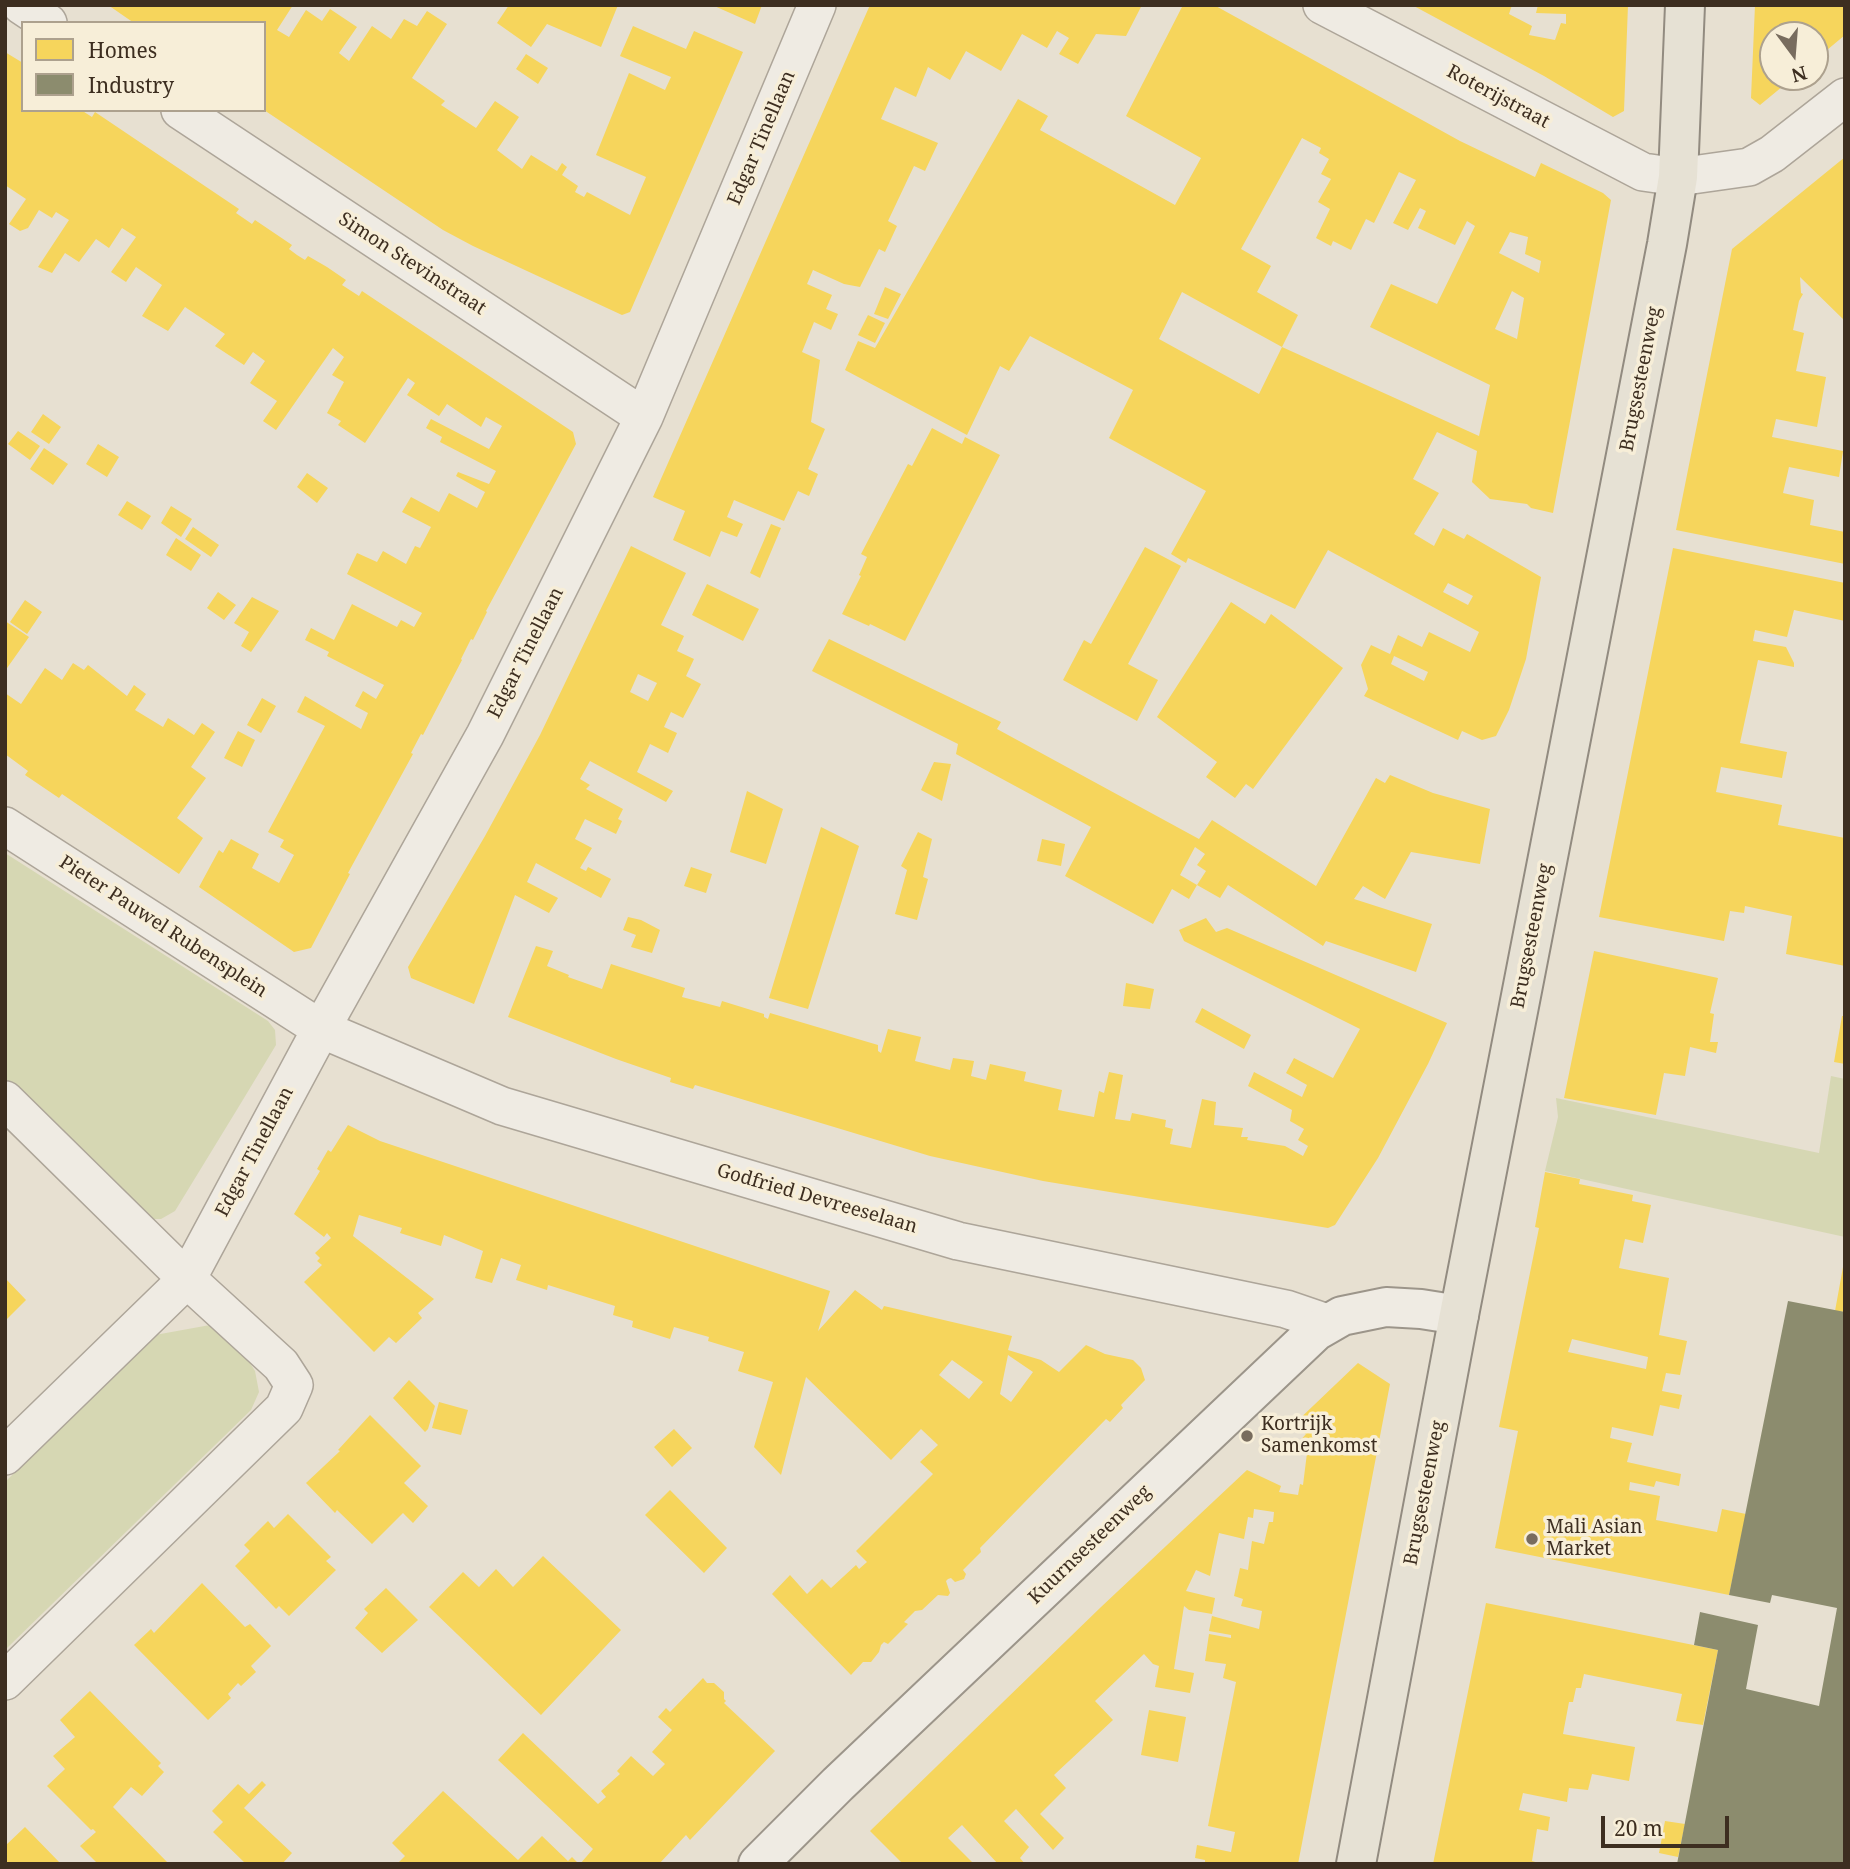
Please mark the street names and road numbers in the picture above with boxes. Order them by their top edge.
street label: Roterijstraat [1443,60,1553,134]
street label: Edgar Tinellaan [723,67,801,209]
street label: Simon Stevinstraat [334,208,490,320]
street label: Brugsesteenweg [1616,305,1666,453]
street label: Edgar Tinellaan [483,584,569,722]
street label: Pieter Pauwel Rubensplein [55,851,271,1003]
street label: Brugsesteenweg [1507,862,1557,1010]
street label: Edgar Tinellaan [211,1083,299,1221]
street label: Godfried Devreeselaan [714,1159,920,1239]
street label: Brugsesteenweg [1400,1419,1450,1567]
street label: Kuurnsesteenweg [1024,1481,1156,1609]

